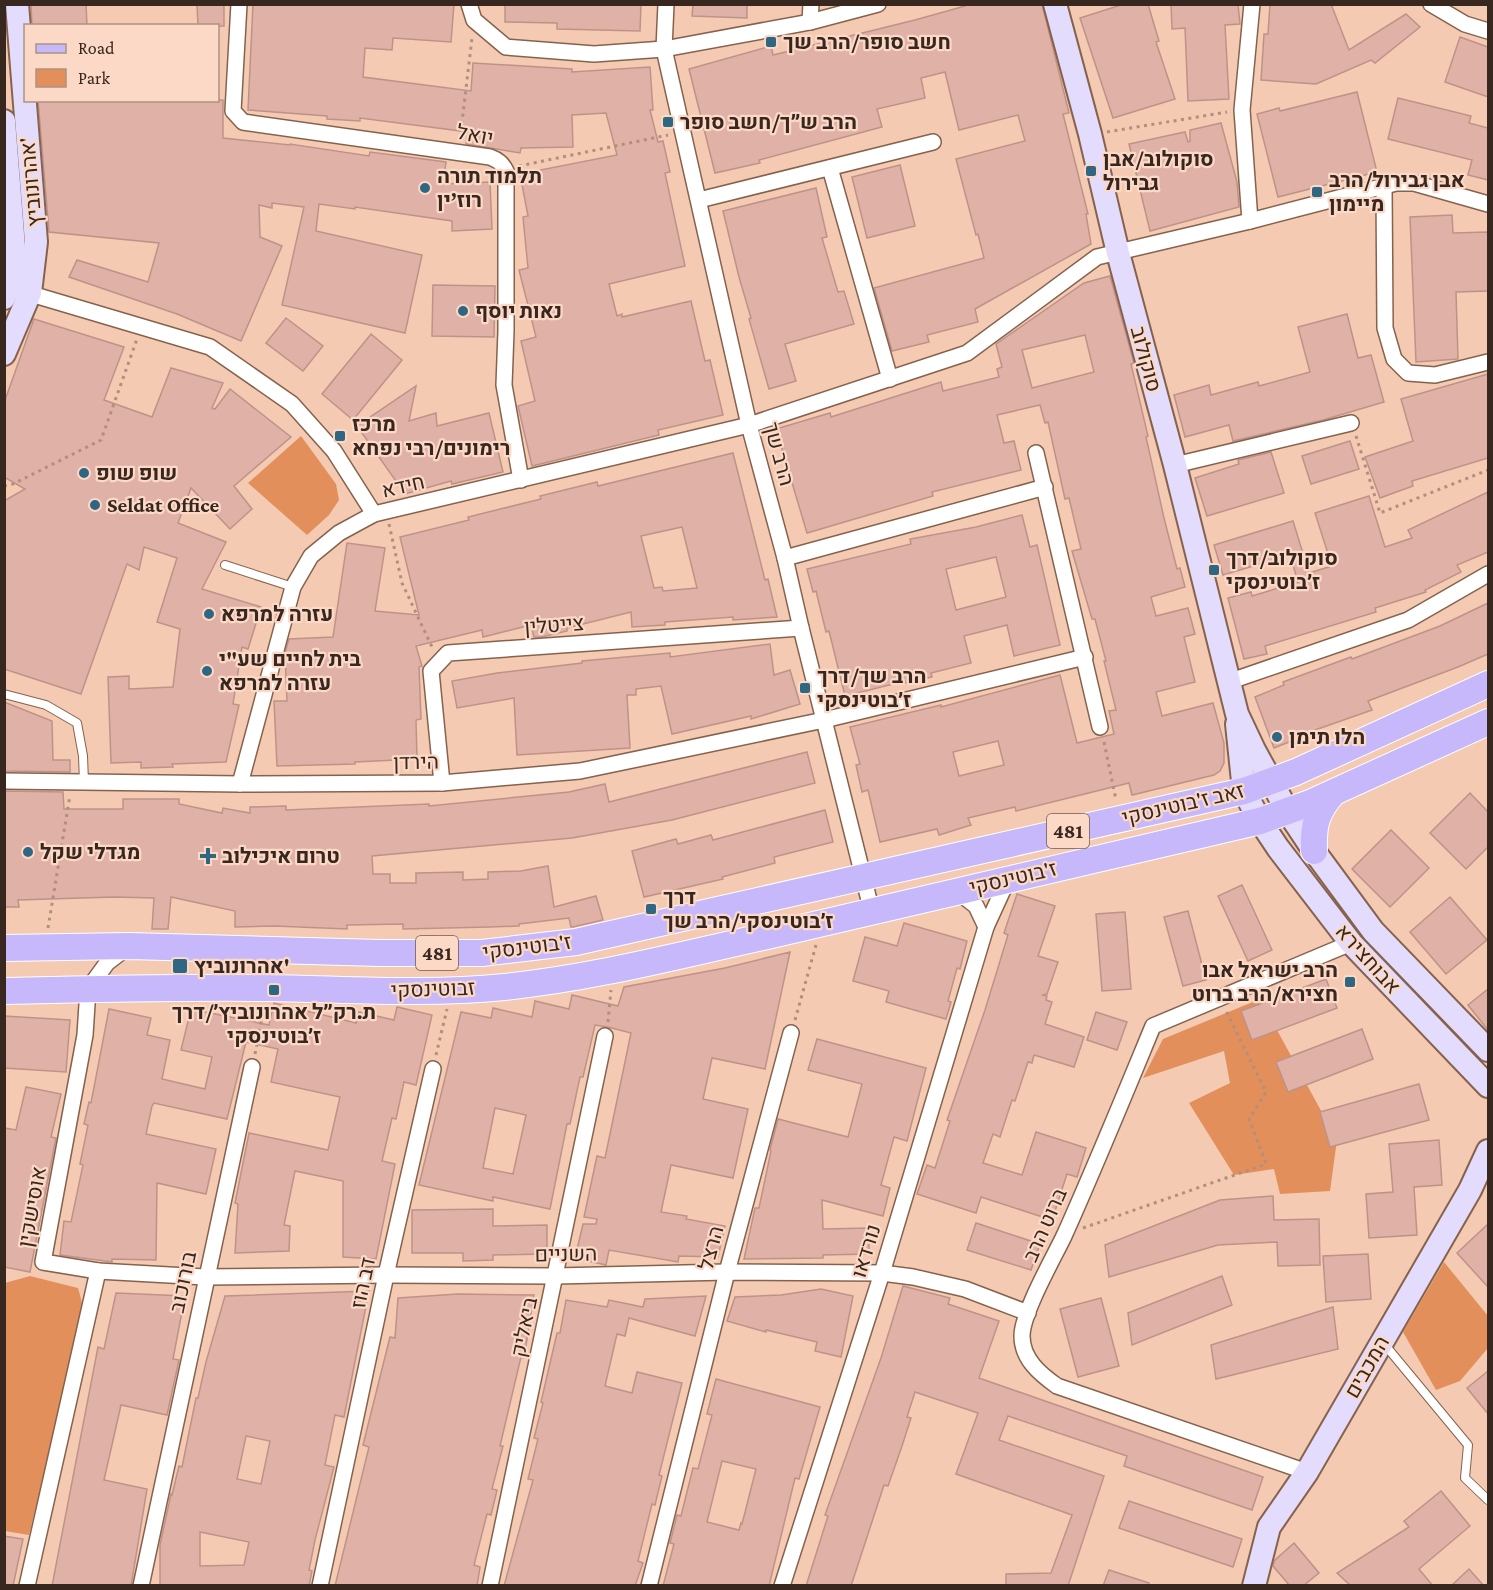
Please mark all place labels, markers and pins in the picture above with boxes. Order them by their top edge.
place label: חשב סופר/הרב שך [783,30,951,54]
marker: חשב סופר/הרב שך [764,35,778,49]
place label: הרב ש״ך/חשב סופר [680,110,857,134]
marker: הרב ש״ך/חשב סופר [661,115,675,129]
place label: סוקולוב/אבן גבירול [1103,147,1214,195]
place label: תלמוד תורה רוז’ין [437,164,542,212]
marker: סוקולוב/אבן גבירול [1084,164,1098,178]
place label: אבן גבירול/הרב מיימון [1329,168,1465,216]
marker: תלמוד תורה רוז’ין [418,181,432,195]
marker: אבן גבירול/הרב מיימון [1310,185,1324,199]
place label: נאות יוסף [475,299,562,323]
marker: נאות יוסף [456,304,470,318]
place label: מרכז רימונים/רבי נפחא [352,412,510,460]
marker: מרכז רימונים/רבי נפחא [333,429,347,443]
place label: שופ שופ [96,461,177,485]
marker: שופ שופ [77,466,91,480]
place label: Seldat Office [107,493,220,517]
marker: Seldat Office [88,498,102,512]
place label: סוקולוב/דרך ז׳בוטינסקי [1226,546,1338,594]
marker: סוקולוב/דרך ז׳בוטינסקי [1207,563,1221,577]
place label: עזרה למרפא [221,602,333,626]
marker: עזרה למרפא [202,607,216,621]
place label: בית לחיים שע"י עזרה למרפא [219,647,362,695]
marker: בית לחיים שע"י עזרה למרפא [200,664,214,678]
place label: הרב שך/דרך ז׳בוטינסקי [817,664,927,712]
marker: הרב שך/דרך ז׳בוטינסקי [798,681,812,695]
place label: הלו תימן [1289,725,1365,749]
marker: הלו תימן [1270,730,1284,744]
place label: מגדלי שקל [40,840,141,864]
place label: טרום איכילוב [222,844,340,868]
marker: מגדלי שקל [21,845,35,859]
marker: טרום איכילוב [199,847,217,865]
place label: דרך ז׳בוטינסקי/הרב שך [663,885,833,933]
marker: דרך ז׳בוטינסקי/הרב שך [644,902,658,916]
place label: אהרונוביץ' [194,954,290,978]
marker: אהרונוביץ' [171,957,189,975]
place label: הרב ישראל אבו חצירא/הרב ברוט [1192,958,1338,1006]
marker: הרב ישראל אבו חצירא/הרב ברוט [1343,975,1357,989]
marker: ת.רק״ל אהרונוביץ׳/דרך ז׳בוטינסקי [267,983,281,997]
place label: ת.רק״ל אהרונוביץ׳/דרך ז׳בוטינסקי [172,1000,376,1048]

